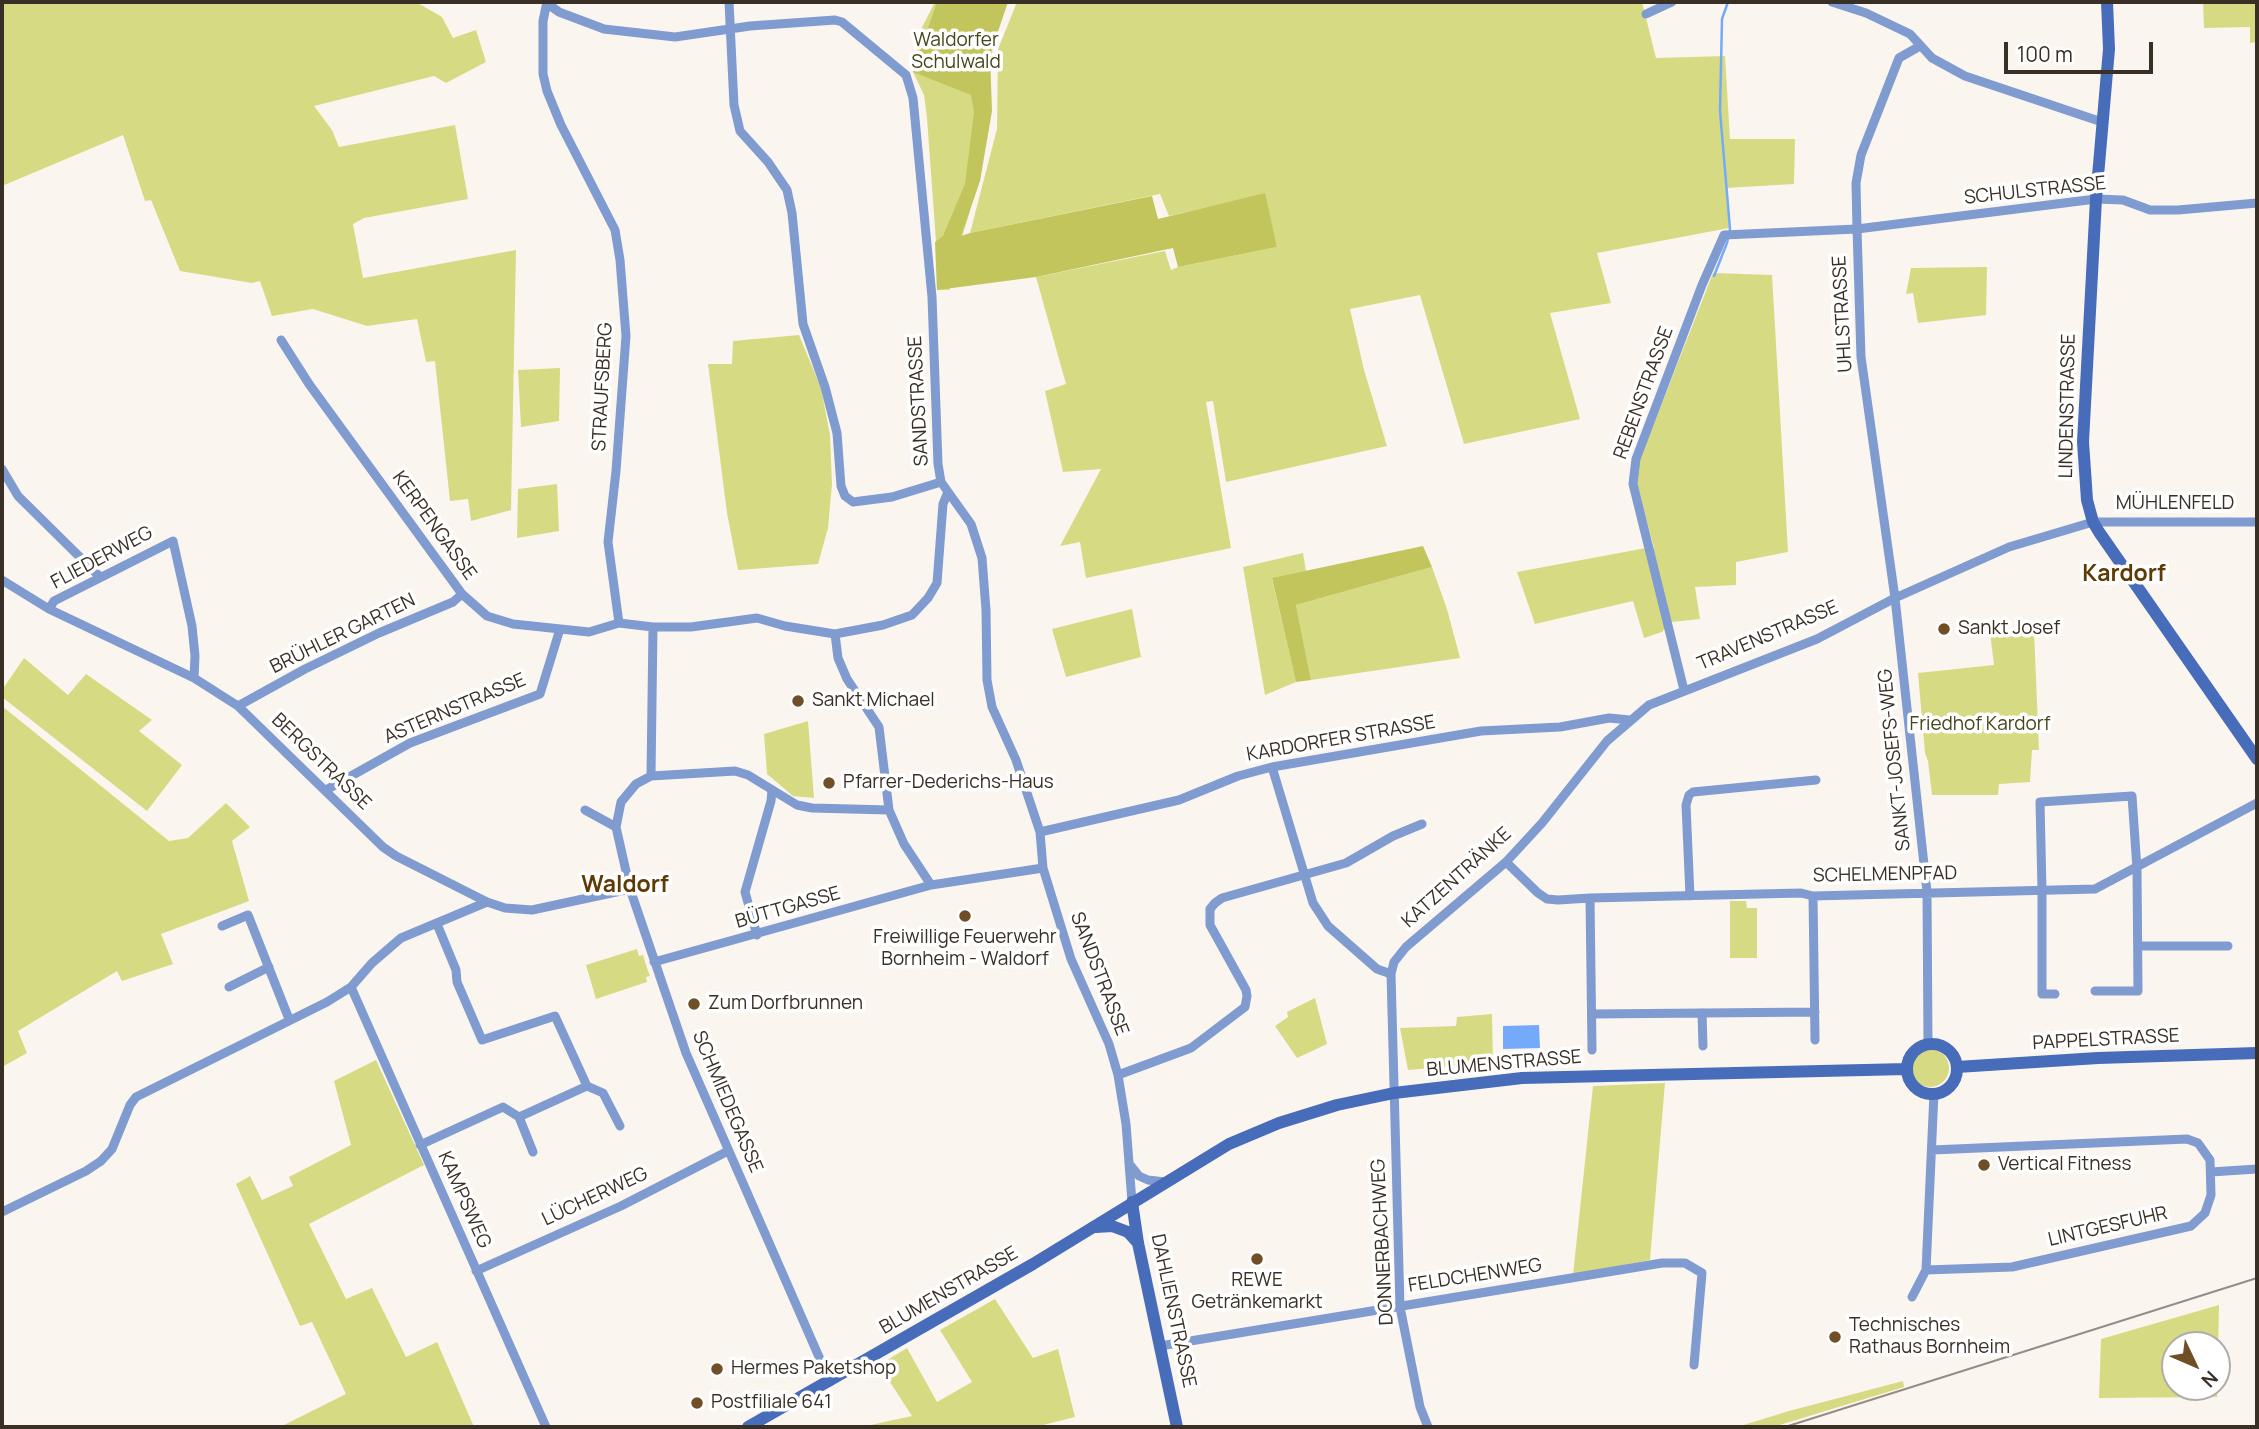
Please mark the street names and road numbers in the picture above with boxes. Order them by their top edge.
street label: SCHULSTRASSE [1963,172,2107,210]
street label: UHLSTRASSE [1829,255,1857,373]
street label: STRAUFSBERG [588,322,618,452]
street label: REBENSTRASSE [1609,324,1679,462]
street label: LINDENSTRASSE [2055,333,2081,479]
street label: SANDSTRASSE [904,335,934,467]
street label: KERPENGASSE [387,467,481,585]
street label: MÜHLENFELD [2116,493,2234,515]
street label: FLIEDERWEG [47,522,157,594]
street label: BRÜHLER GARTEN [267,589,419,679]
street label: TRAVENSTRASSE [1694,596,1842,676]
street label: SANKT-JOSEFS-WEG [1874,668,1916,852]
street label: ASTERNSTRASSE [381,669,529,749]
street label: BERGSTRASSE [267,709,375,815]
street label: KARDORFER STRASSE [1245,711,1437,767]
street label: KATZENTRÄNKE [1398,823,1516,933]
street label: SCHELMENPFAD [1813,862,1957,888]
street label: BÜTTGASSE [733,882,843,934]
street label: SANDSTRASSE [1065,909,1133,1039]
street label: PAPPELSTRASSE [2032,1025,2180,1055]
street label: SCHMIEDEGASSE [687,1028,767,1176]
street label: BLUMENSTRASSE [1425,1046,1583,1082]
street label: KAMPSWEG [433,1148,495,1252]
street label: DONNERBACHWEG [1367,1158,1399,1326]
street label: LÜCHERWEG [539,1163,651,1231]
street label: LINTGESFUHR [2046,1202,2170,1252]
street label: DAHLIENSTRASSE [1146,1232,1200,1390]
street label: BLUMENSTRASSE [876,1242,1022,1340]
street label: FELDCHENWEG [1407,1254,1543,1298]

